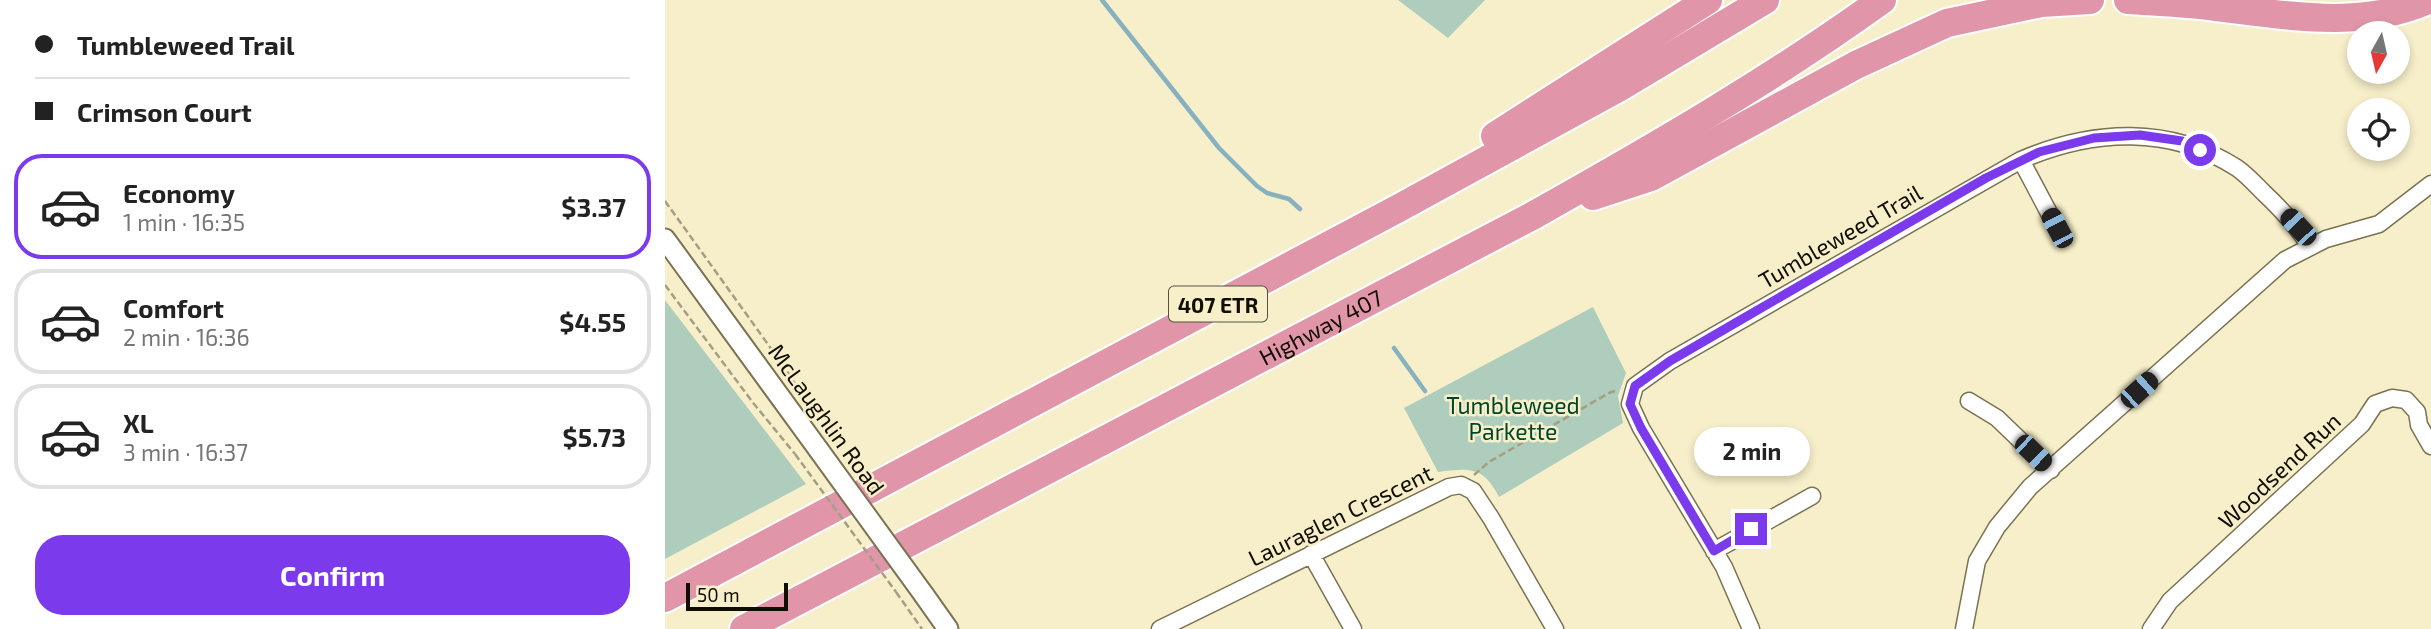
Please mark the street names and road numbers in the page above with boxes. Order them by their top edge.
street label: Tumbleweed Trail [1753,178,1927,294]
street label: Highway 407 [1254,283,1387,371]
road number: 407 ETR [1169,286,1267,322]
street label: McLaughlin Road [763,338,891,500]
street label: Woodsend Run [2212,406,2346,534]
street label: Lauraglen Crescent [1243,458,1437,572]

